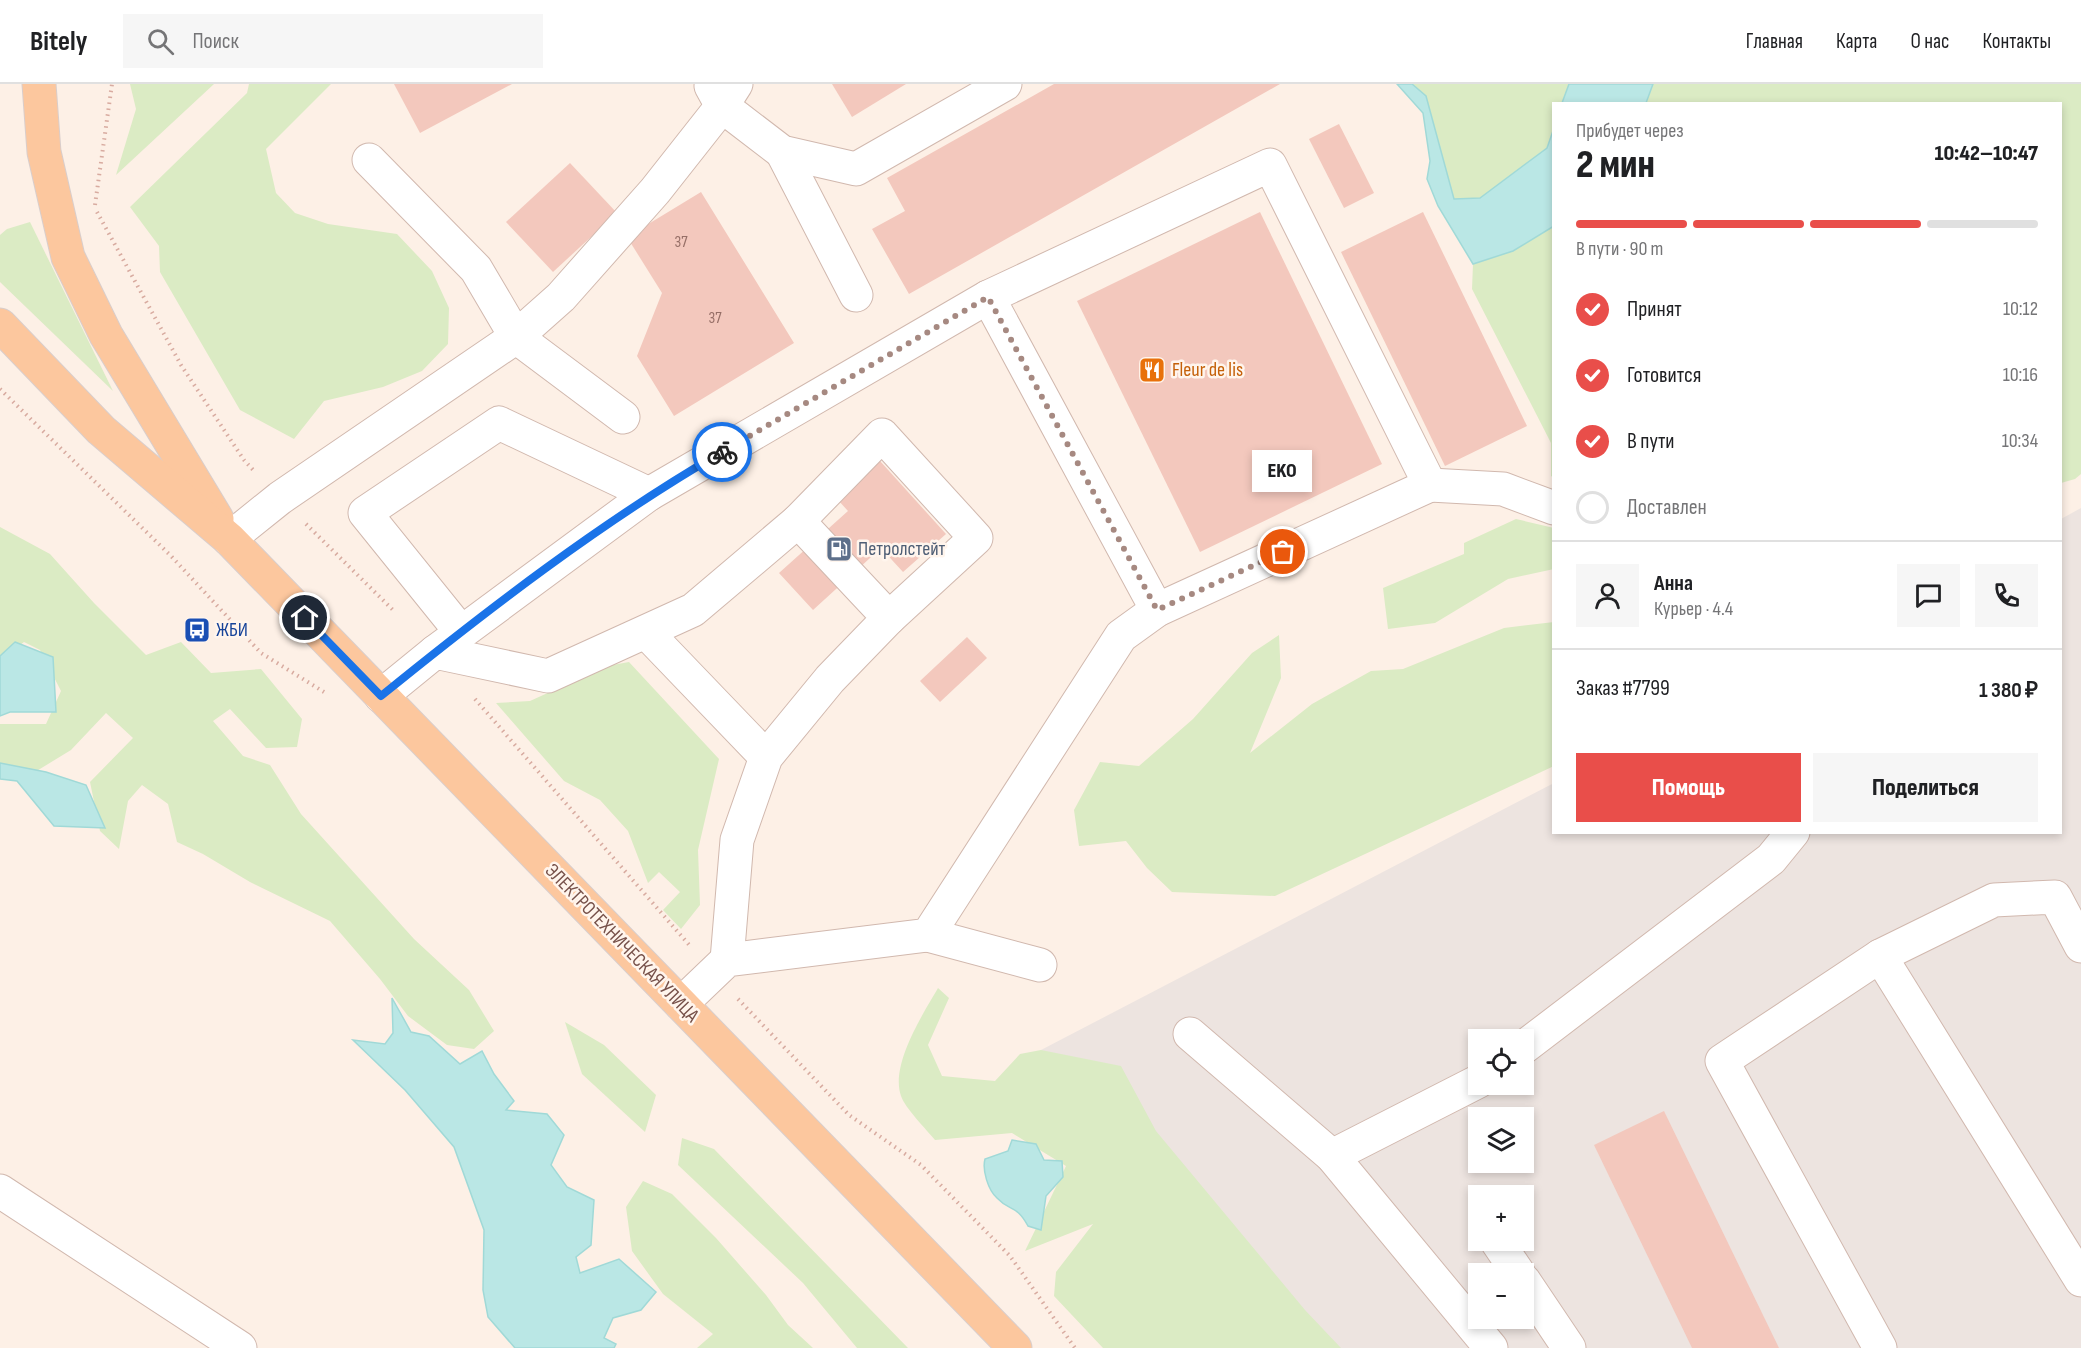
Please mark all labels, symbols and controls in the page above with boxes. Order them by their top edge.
search box [123,14,543,68]
text: Bitely [30,25,87,58]
icon: search [144,25,177,58]
text: Поиск [192,28,239,55]
text: Главная [1746,29,1803,54]
text: Карта [1836,29,1877,54]
text: О нас [1910,29,1949,54]
text: Контакты [1982,29,2051,54]
text: Прибудет через [1576,119,1684,143]
text: 10:42–10:47 [1934,140,2038,167]
text: 2 мин [1576,142,1655,189]
house number: 37 [674,233,688,252]
text: В пути · 90 m [1576,237,1663,261]
icon: check [1576,293,1609,326]
text: Принят [1627,296,1682,323]
text: 10:12 [2003,297,2038,321]
house number: 37 [708,309,722,328]
restaurant icon: Fleur de lis [1137,355,1167,385]
place label: Fleur de lis [1172,358,1243,382]
icon: check [1576,359,1609,392]
text: Готовится [1627,362,1701,389]
text: 10:16 [2003,363,2038,387]
courier [692,422,752,482]
icon: check [1576,425,1609,458]
text: В пути [1627,428,1675,455]
text: 10:34 [2002,429,2038,453]
icon: bike [706,436,739,469]
callout: EKO [1253,450,1313,492]
text: EKO [1267,459,1297,483]
text: Доставлен [1627,494,1707,521]
pin [1257,526,1308,577]
fuel station icon: Петролстейт [824,534,854,564]
icon: bag [1266,535,1299,568]
place label: Петролстейт [858,537,946,561]
button: person [1576,564,1639,627]
button: chat [1897,564,1960,627]
button: phone [1975,564,2038,627]
text: Анна [1654,570,1693,597]
pin [279,592,330,643]
text: Курьер · 4.4 [1654,597,1733,621]
icon: home [288,601,321,634]
bus stop icon: ЖБИ [182,615,212,645]
place label: ЖБИ [216,618,248,642]
text: Заказ #7799 [1576,675,1670,702]
text: 1 380 ₽ [1979,677,2038,704]
button: Помощь [1576,753,1801,822]
button: Поделиться [1813,753,2038,822]
street label: ЭЛЕКТРОТЕХНИЧЕСКАЯ УЛИЦА [540,859,704,1028]
map controls [1468,1029,1534,1329]
button: locate [1468,1029,1534,1095]
button: layers [1468,1107,1534,1173]
button: + [1468,1185,1534,1251]
button: − [1468,1263,1534,1329]

